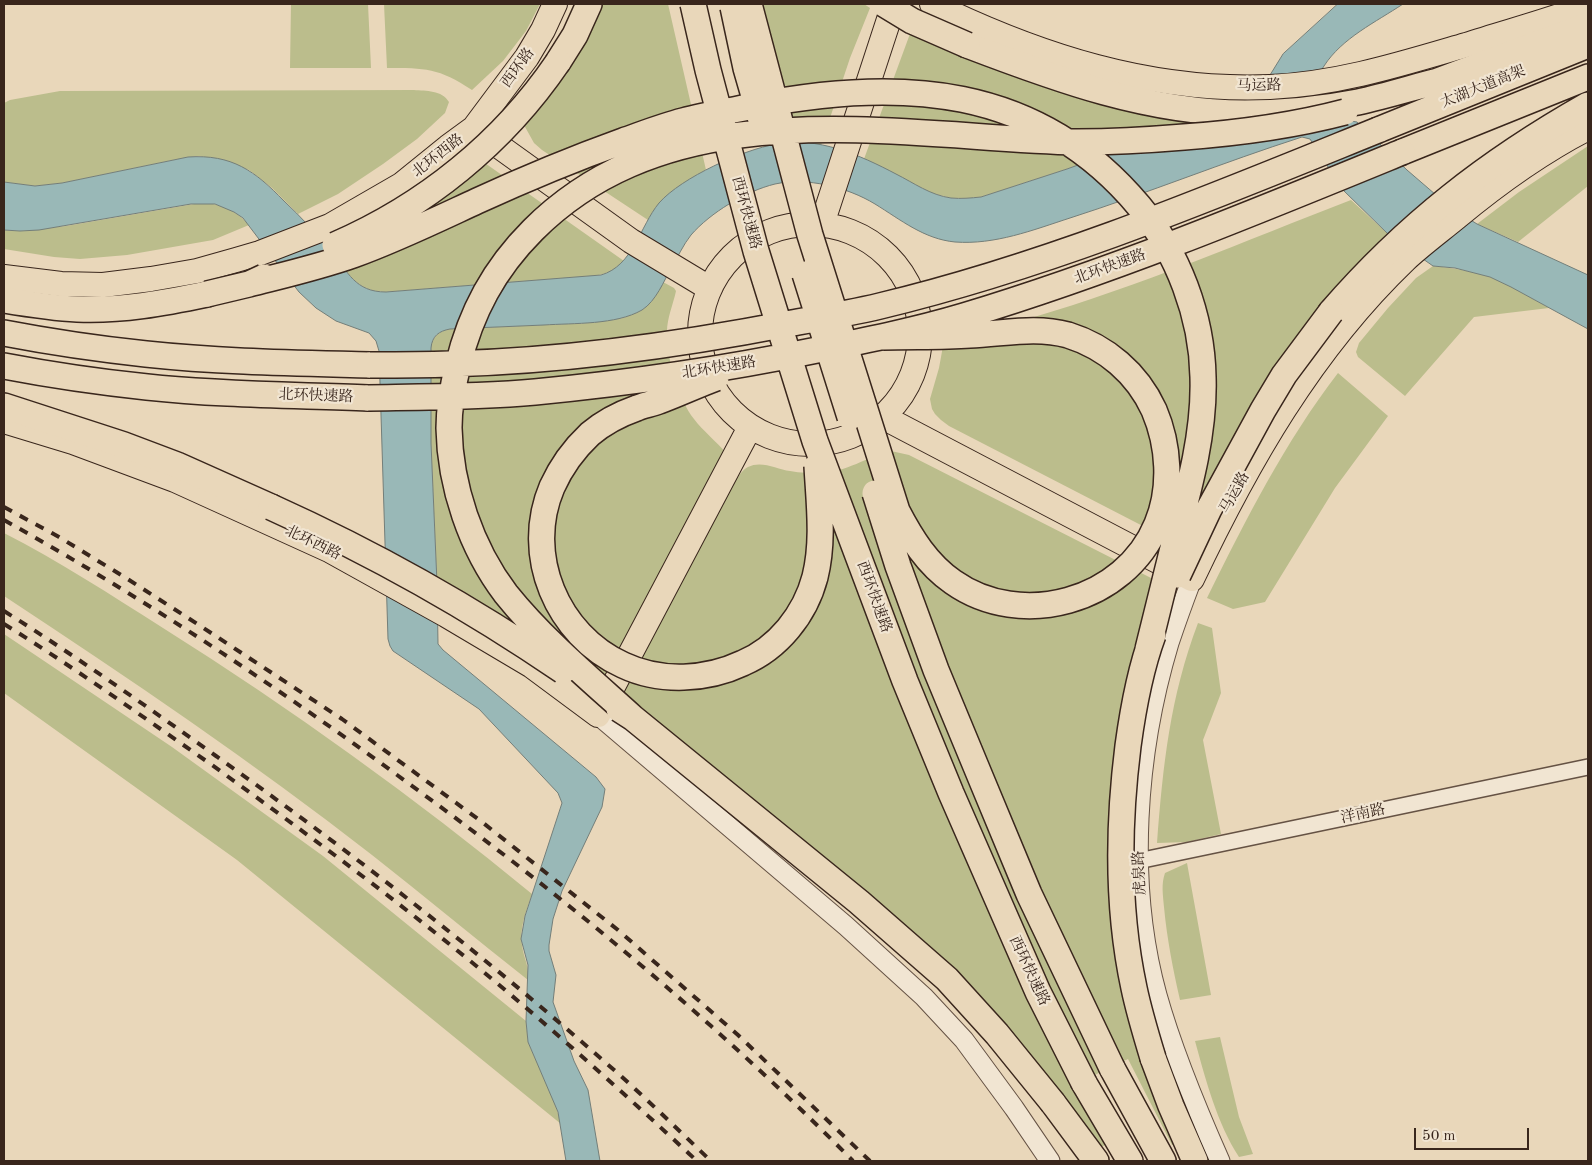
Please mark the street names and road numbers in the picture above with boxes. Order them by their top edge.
street label: 西环路 [497,45,539,91]
street label: 太湖大道高架 [1438,62,1528,112]
street label: 马运路 [1236,77,1282,95]
street label: 北环西路 [409,130,467,182]
street label: 西环快速路 [728,174,764,252]
street label: 北环快速路 [1072,246,1148,288]
street label: 北环快速路 [681,353,757,383]
street label: 北环快速路 [278,386,354,406]
street label: 马运路 [1216,469,1254,517]
street label: 北环西路 [282,522,344,564]
street label: 西环快速路 [853,559,895,635]
street label: 洋南路 [1339,801,1387,827]
street label: 虎泉路 [1130,850,1150,896]
street label: 西环快速路 [1005,933,1053,1009]

